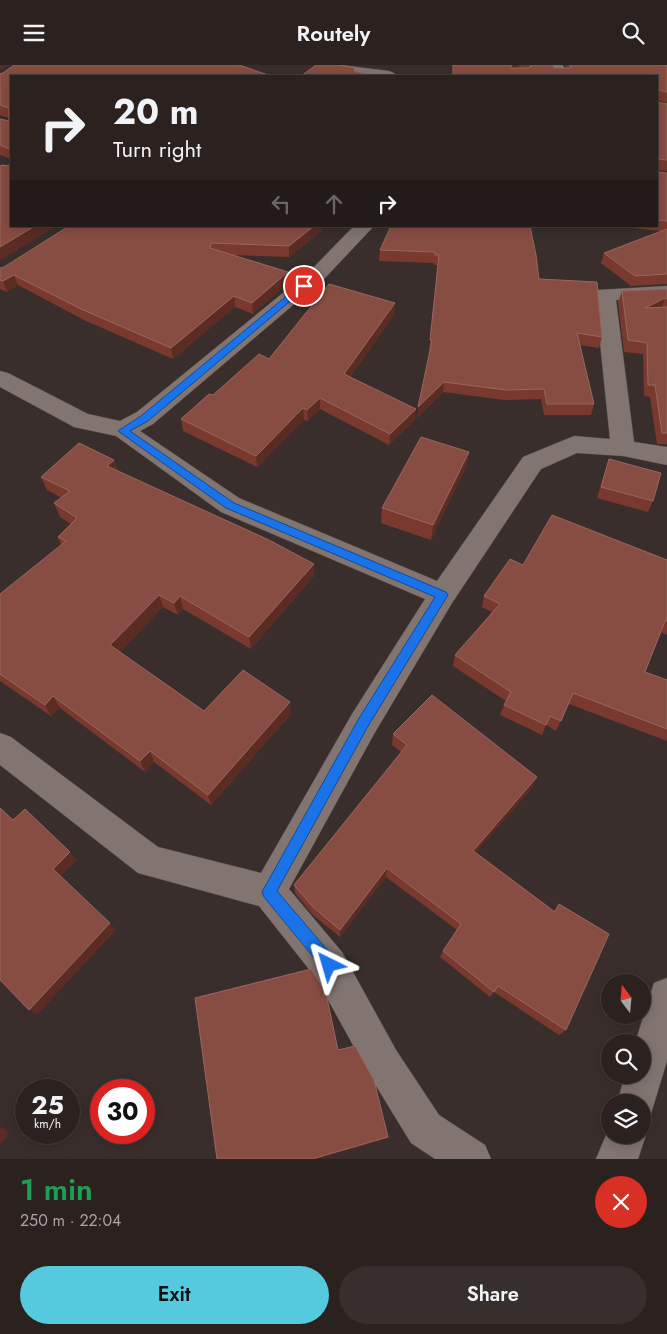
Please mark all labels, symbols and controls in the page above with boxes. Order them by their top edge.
text: Routely [297,17,370,49]
icon: menu [20,19,48,47]
icon: search [619,19,647,47]
text: 20 m [113,87,198,137]
icon: right [30,95,95,160]
text: Turn right [113,133,201,165]
icon: left [267,190,295,218]
icon: ahead [320,190,348,218]
icon: right [373,190,401,218]
pin [283,265,325,307]
icon: arrive [290,272,318,300]
position arrow [302,938,354,990]
north arrow [601,974,651,1024]
map controls [601,974,651,1144]
button: search [601,1034,651,1084]
speed limit sign: 30 [90,1079,155,1144]
text: 25 [31,1087,64,1123]
button: layers [601,1094,651,1144]
text: km/h [34,1115,61,1133]
text: 1 min [20,1168,93,1211]
button: close [595,1176,647,1228]
text: 250 m · 22:04 [20,1209,121,1232]
button: Exit [20,1266,329,1324]
button: Share [339,1266,647,1324]

